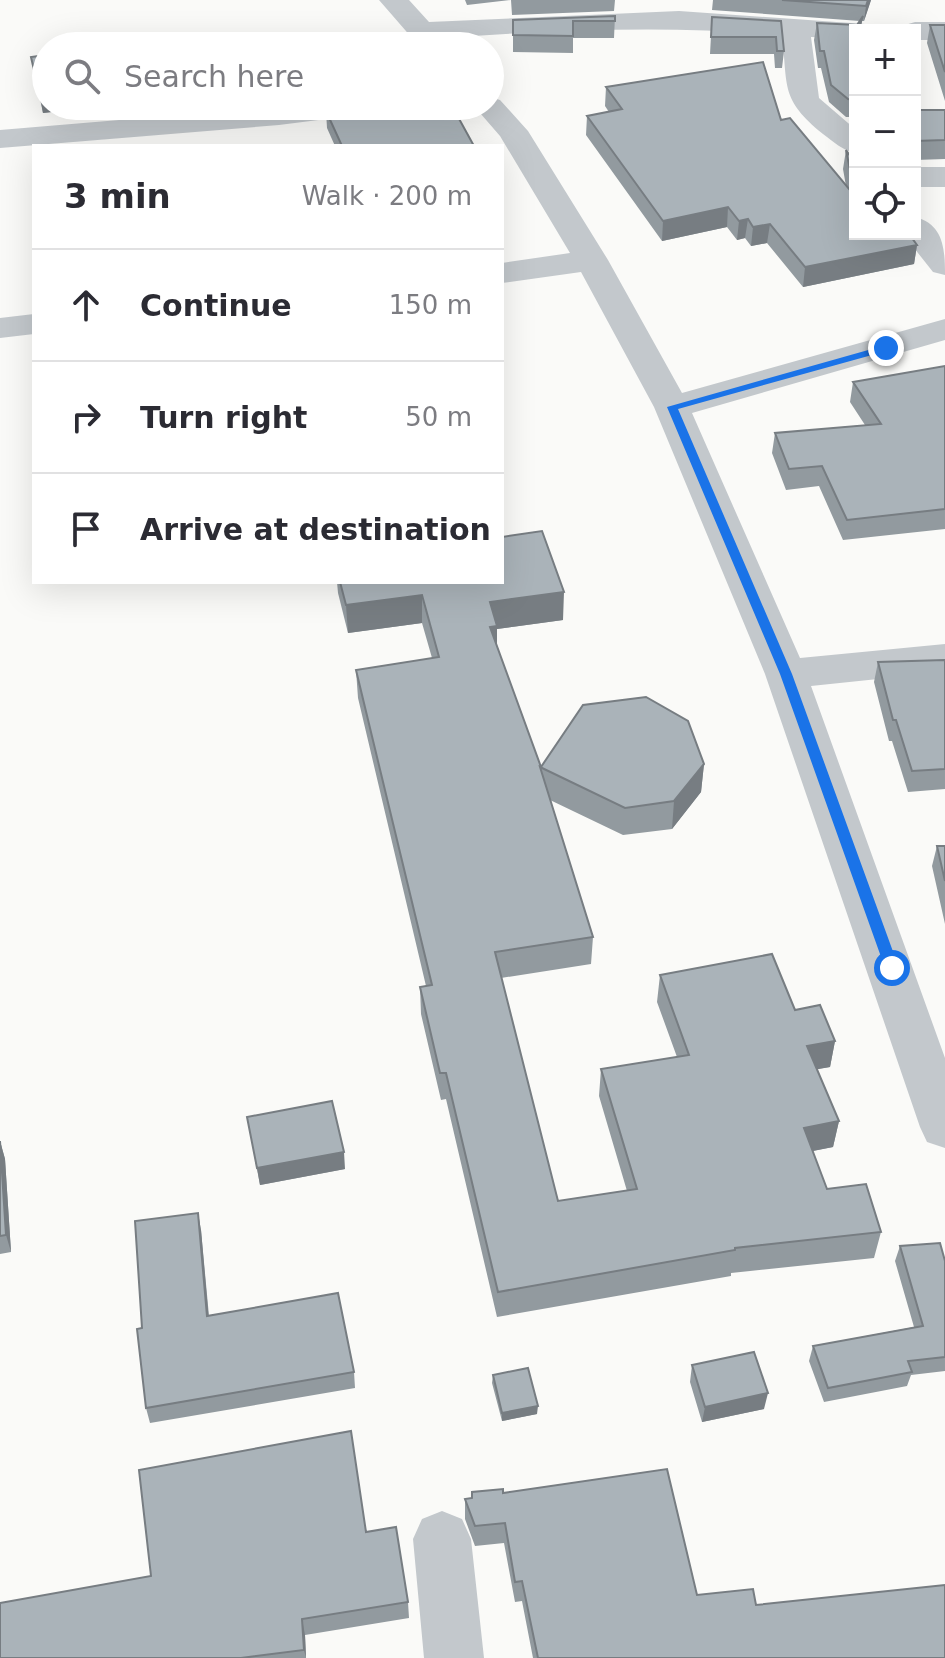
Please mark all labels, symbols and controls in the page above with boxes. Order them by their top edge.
map controls [849,24,921,240]
button: + [849,24,921,96]
search box [32,32,504,120]
icon: search [60,54,104,98]
text: Search here [124,59,304,94]
button: − [849,96,921,168]
button: locate [849,168,921,240]
text: 3 min [64,176,171,216]
text: Walk · 200 m [302,181,472,211]
icon: ahead [64,283,108,327]
text: Continue [140,288,292,323]
text: 150 m [389,290,472,320]
route end [868,330,904,366]
icon: right [64,395,108,439]
text: Turn right [140,400,307,435]
text: 50 m [405,402,472,432]
icon: arrive [64,507,108,551]
text: Arrive at destination [140,512,491,547]
route start [874,950,910,986]

